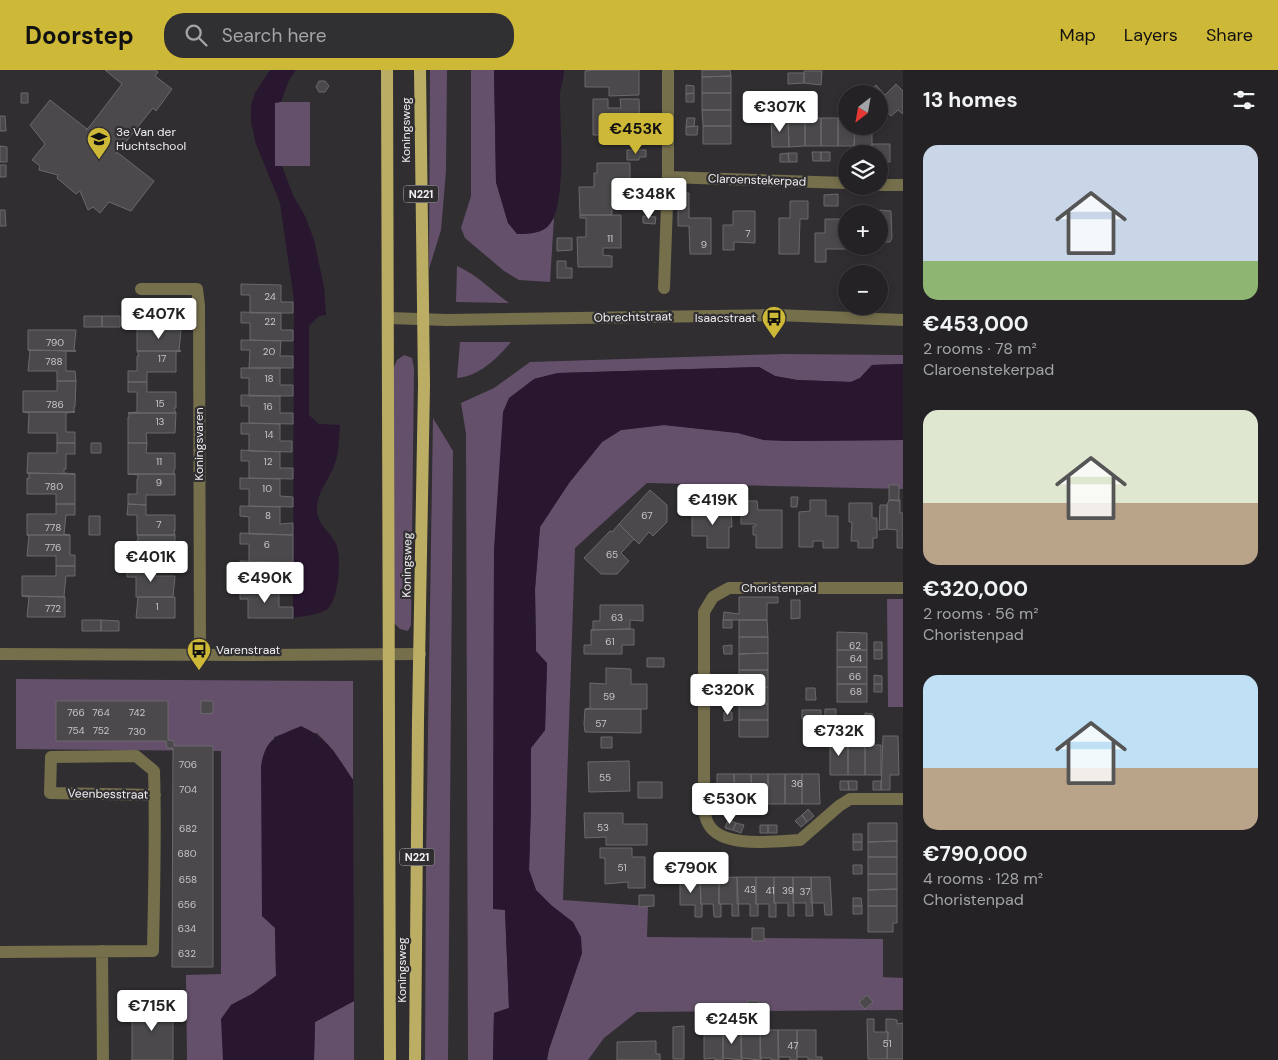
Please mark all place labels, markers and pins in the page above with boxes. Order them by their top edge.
pin: €307K [745,90,815,133]
pin: €453K [601,112,671,155]
place label: 3e Van der Huchtschool [116,124,186,154]
school or university icon: 3e Van der Huchtschool [86,126,112,160]
pin: €348K [614,178,684,220]
pin: €407K [124,298,194,340]
bus stop icon: Isaacstraat [761,305,787,339]
place label: Isaacstraat [695,310,756,326]
pin: €419K [678,484,748,526]
pin: €401K [116,540,186,583]
pin: €490K [230,562,300,604]
bus stop icon: Varenstraat [186,637,212,671]
place label: Varenstraat [216,642,281,658]
pin: €320K [693,674,763,716]
pin: €732K [804,714,874,757]
pin: €530K [695,782,765,825]
pin: €790K [656,852,726,894]
pin: €715K [117,990,187,1032]
pin: €245K [697,1002,767,1045]

